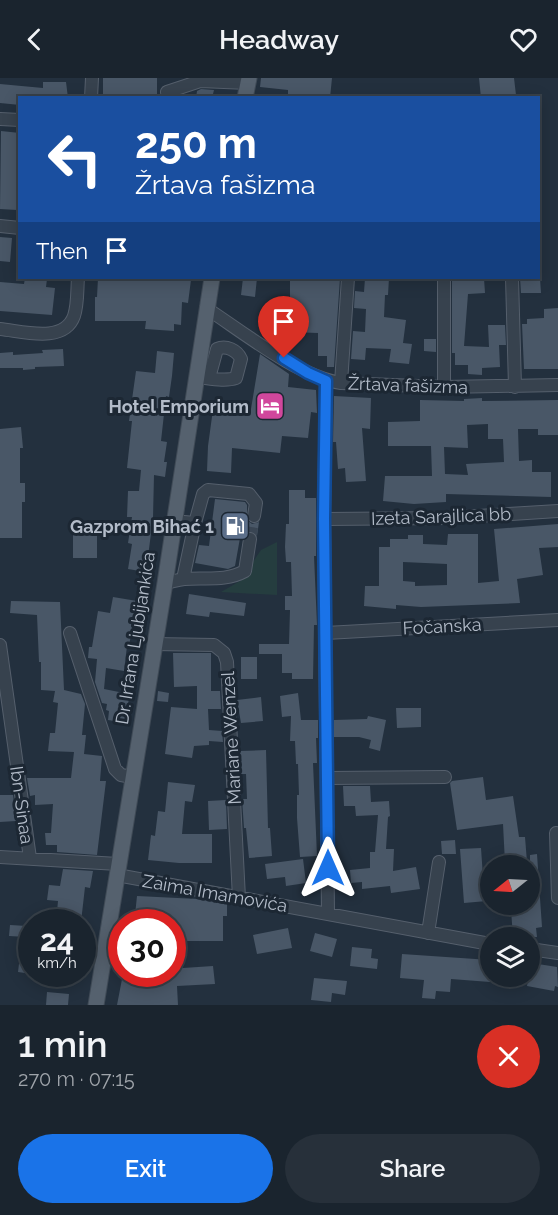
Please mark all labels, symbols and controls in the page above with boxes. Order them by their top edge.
icon: back [18,23,51,56]
icon: heart [507,23,540,56]
text: Headway [219,24,339,55]
text: 250 m [135,119,257,168]
icon: left [36,120,114,198]
text: Žrtava fašizma [135,169,316,200]
icon: arrive [100,234,133,267]
text: Then [36,238,88,264]
pin [258,296,309,358]
icon: arrive [267,305,300,338]
street label: Žrtava fašizma [347,371,469,398]
hotel icon: Hotel Emporium [254,390,286,422]
place label: Hotel Emporium [109,396,249,417]
street label: Izeta Sarajlica bb [371,503,511,529]
fuel station icon: Gazprom Bihać 1 [219,510,251,542]
place label: Gazprom Bihać 1 [70,516,214,537]
street label: Dr. Irfana Ljubijankića [111,550,159,726]
street label: Fočanska [402,613,482,639]
street label: Mariane Wenzel [217,671,245,805]
street label: Ibn-Sinaa [6,765,38,845]
position arrow [296,836,360,900]
north arrow [480,855,540,915]
map controls [480,855,540,987]
street label: Zaima Imamovića [141,870,289,916]
speed limit sign: 30 [108,909,186,987]
text: 24 [40,923,74,958]
button: layers [480,927,540,987]
text: km/h [37,954,77,972]
text: 1 min [18,1023,107,1065]
button: close [477,1025,540,1088]
text: 270 m · 07:15 [18,1067,135,1091]
button: Exit [18,1134,273,1203]
button: Share [285,1134,540,1203]

